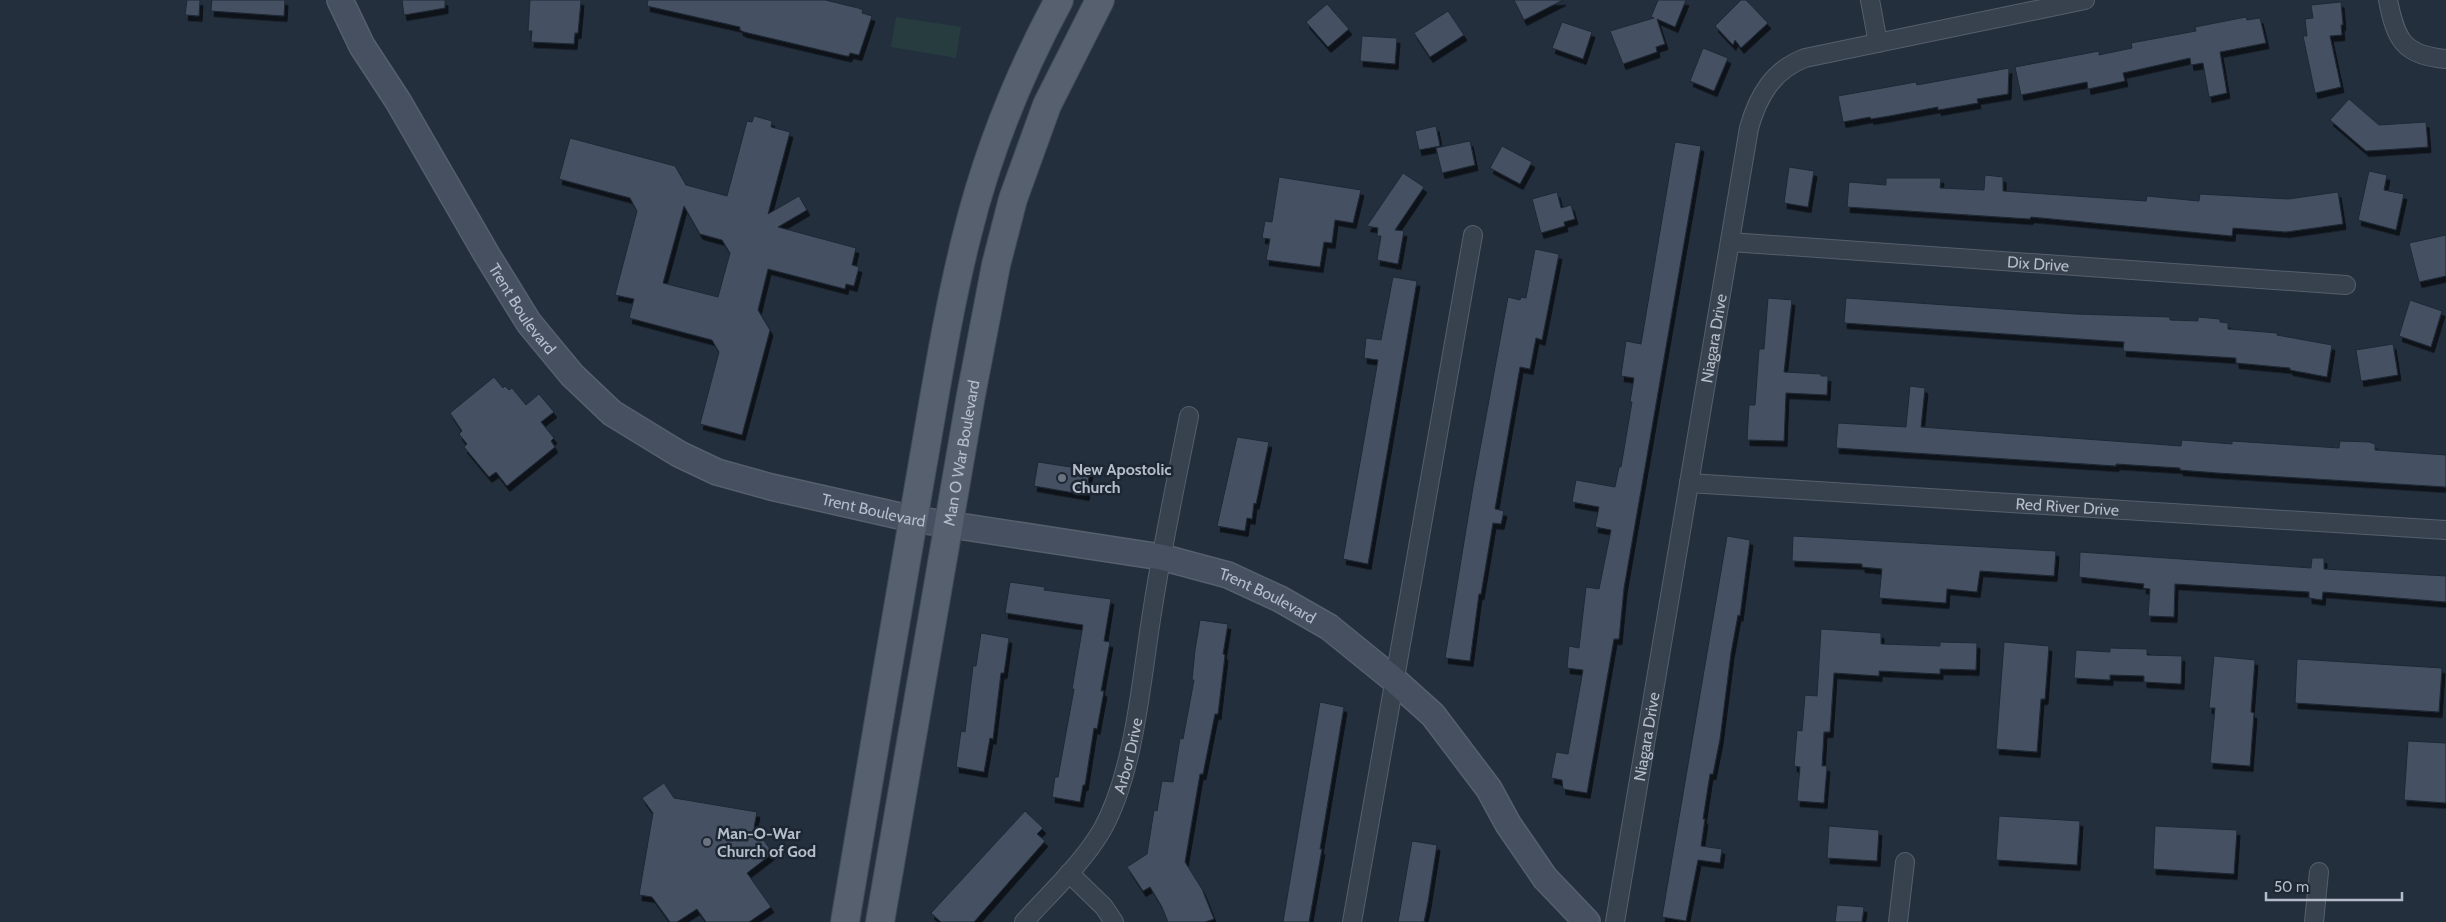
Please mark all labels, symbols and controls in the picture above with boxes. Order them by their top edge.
street label: Dix Drive [2007,252,2070,275]
street label: Trent Boulevard [485,260,560,358]
street label: Niagara Drive [1697,292,1730,384]
street label: Man O War Boulevard [939,378,983,527]
place label: New Apostolic Church [1072,460,1172,497]
marker: New Apostolic Church [1056,472,1068,484]
street label: Trent Boulevard [820,489,927,530]
street label: Red River Drive [2015,494,2120,519]
street label: Trent Boulevard [1217,564,1319,627]
street label: Niagara Drive [1629,691,1663,783]
street label: Arbor Drive [1109,716,1146,796]
place label: Man-O-War Church of God [717,824,816,861]
marker: Man-O-War Church of God [701,836,713,848]
scale bar [2266,870,2402,902]
text: 50 m [2274,878,2309,896]

